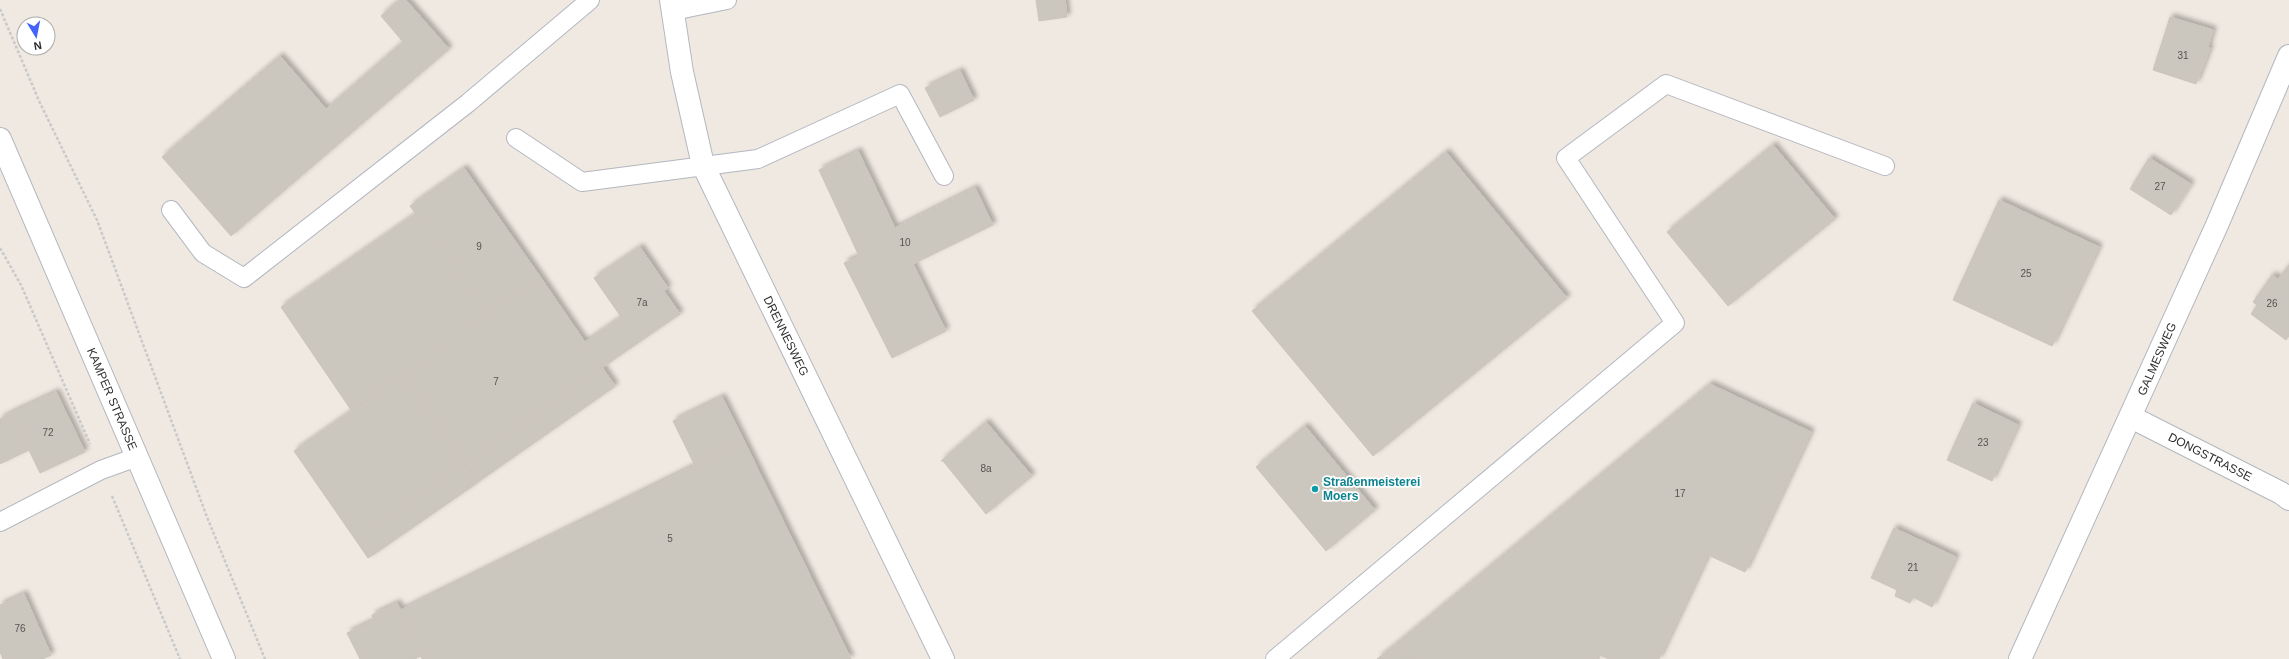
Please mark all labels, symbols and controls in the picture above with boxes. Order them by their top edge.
north arrow [16,16,56,56]
text: N [33,39,43,52]
house number: 31 [2177,50,2189,61]
house number: 27 [2154,181,2166,192]
house number: 10 [899,237,911,248]
house number: 9 [476,241,482,252]
house number: 25 [2020,268,2032,279]
street label: DRENNESWEG [761,294,811,378]
house number: 7a [636,297,648,308]
house number: 26 [2266,298,2278,309]
street label: GALMESWEG [2135,320,2179,398]
street label: KAMPER STRASSE [84,346,140,452]
house number: 7 [493,376,499,387]
house number: 72 [42,427,54,438]
street label: DONGSTRASSE [2166,430,2254,484]
house number: 23 [1977,437,1989,448]
house number: 8a [980,463,992,474]
place label: Straßenmeisterei Moers [1323,475,1420,503]
marker: Straßenmeisterei Moers [1310,484,1320,494]
house number: 17 [1674,488,1686,499]
house number: 5 [667,533,673,544]
house number: 21 [1907,562,1919,573]
house number: 76 [14,623,26,634]

